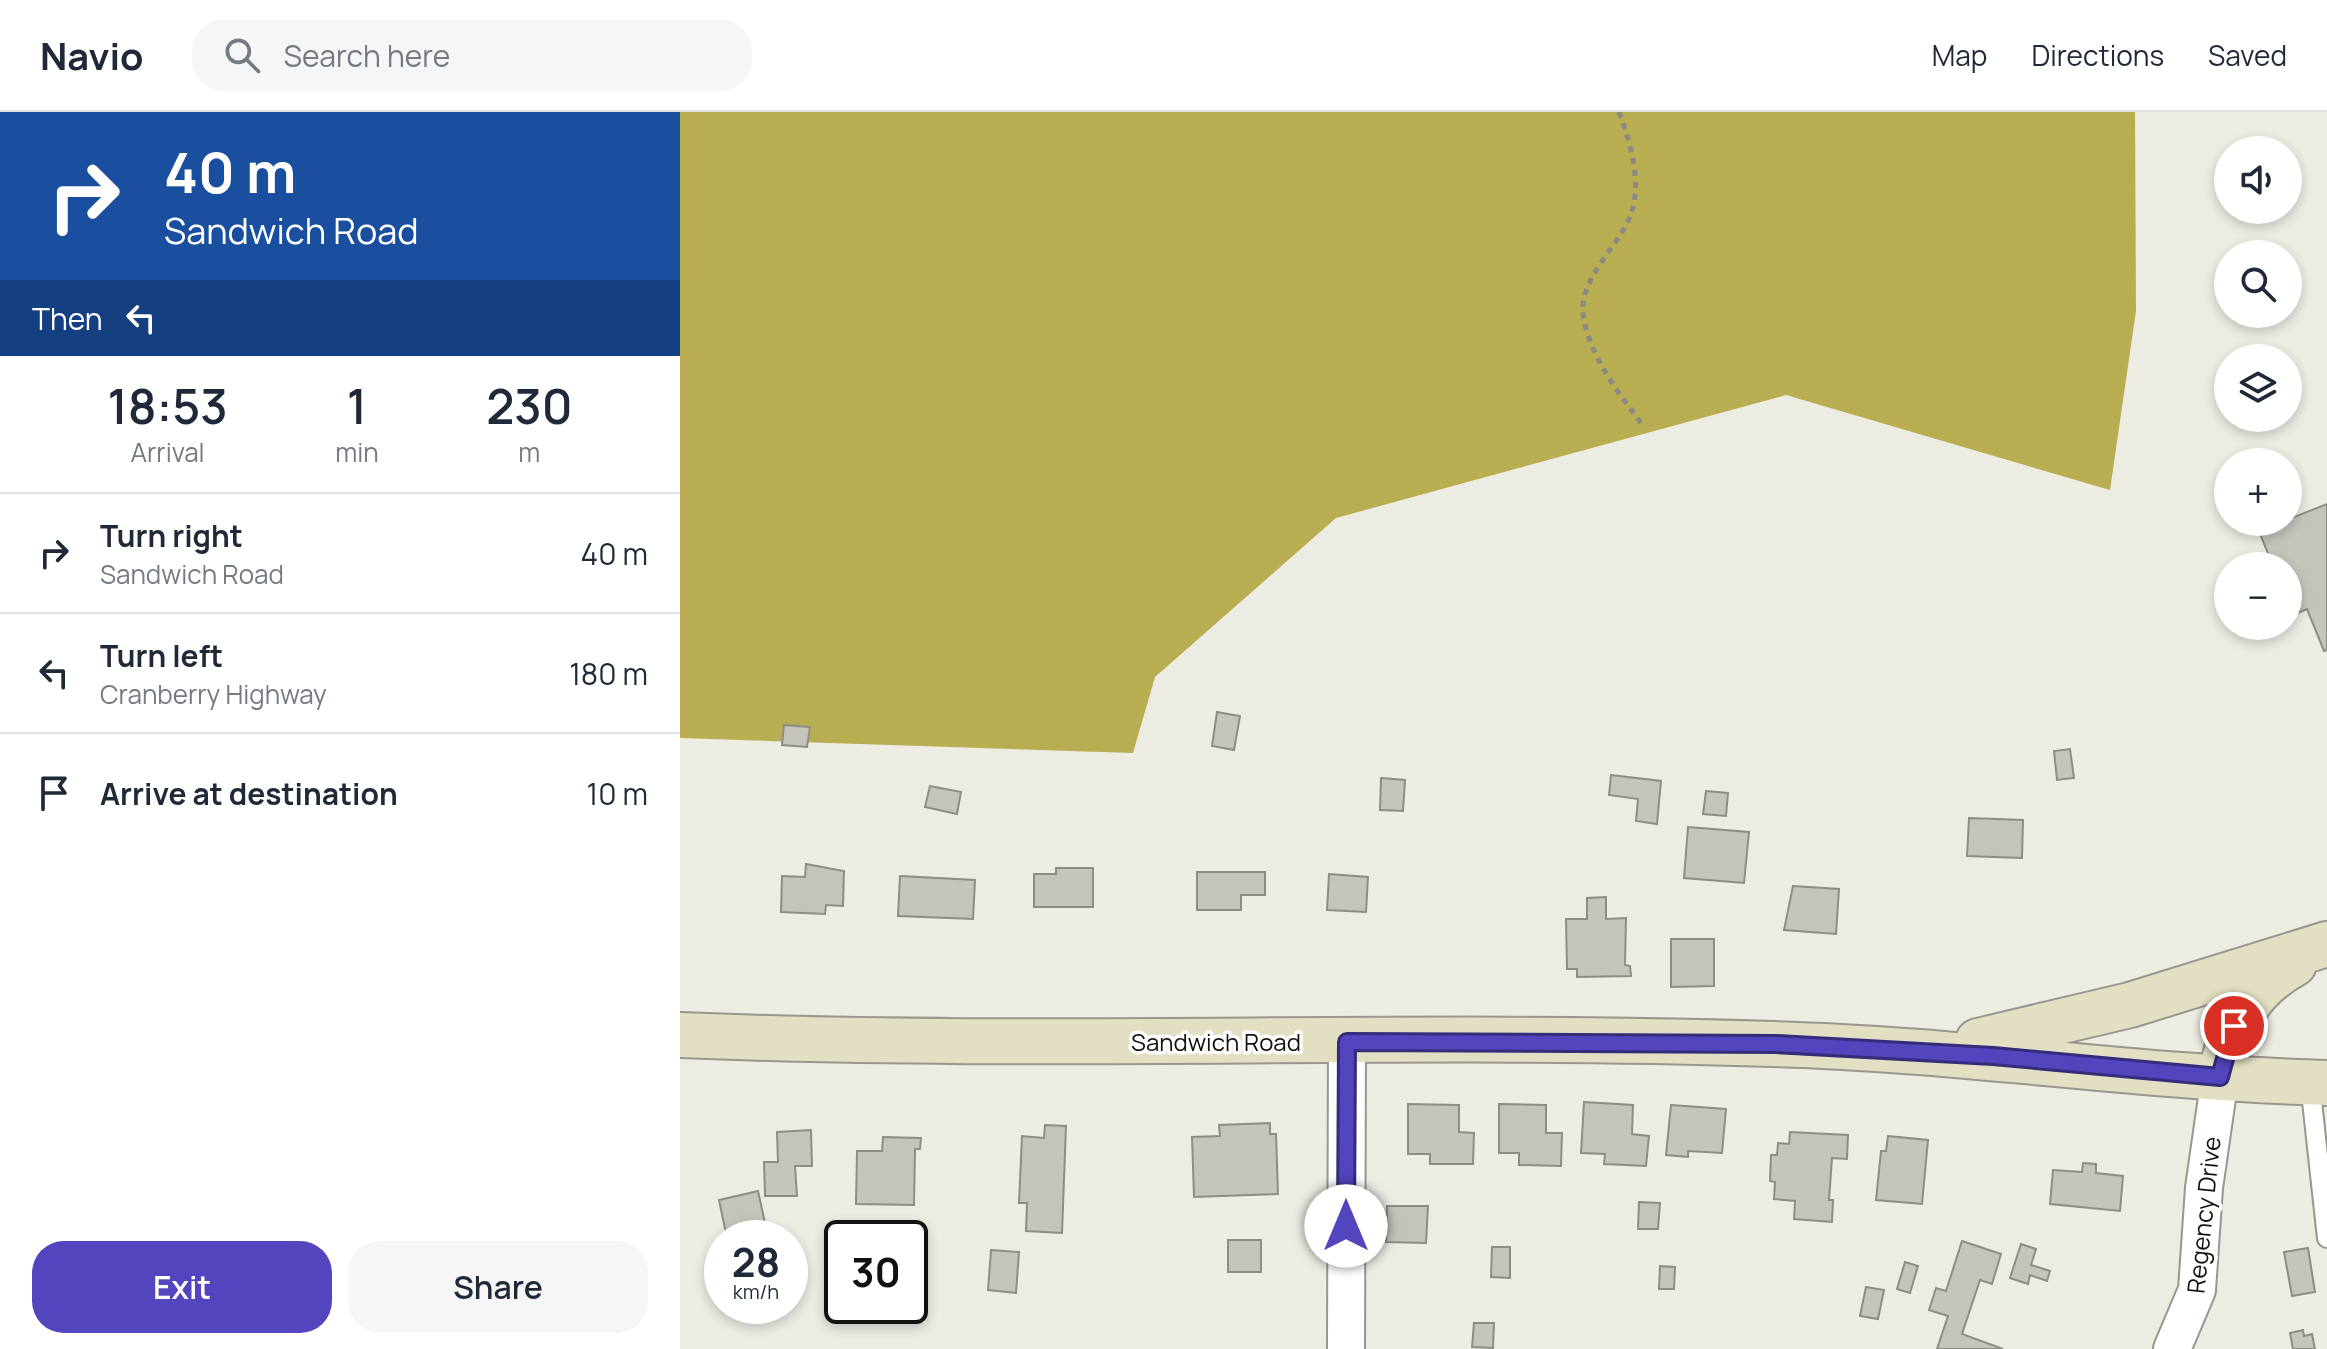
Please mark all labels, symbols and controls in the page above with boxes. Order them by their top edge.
search box [192,19,752,91]
text: Navio [40,29,144,81]
icon: search [220,33,264,77]
text: Search here [284,35,450,76]
text: Map [1932,36,1987,74]
text: Directions [2031,36,2164,74]
text: Saved [2208,36,2287,74]
text: 40 m [164,133,296,210]
map controls [2214,136,2302,640]
button: sound [2214,136,2302,224]
icon: right [32,144,136,248]
text: Sandwich Road [164,206,419,255]
button: search [2214,240,2302,328]
icon: left [119,296,163,340]
text: Then [32,298,103,339]
button: layers [2214,344,2302,432]
text: 18:53 [107,373,228,438]
text: 1 [347,373,367,438]
text: 230 [486,373,573,438]
text: Arrival [130,434,205,470]
text: min [335,434,379,470]
text: m [518,434,540,470]
button: + [2214,448,2302,536]
text: Turn right [100,515,243,556]
icon: right [32,531,76,575]
text: 40 m [581,533,648,574]
button: − [2214,552,2302,640]
text: Sandwich Road [100,556,284,592]
text: Turn left [100,635,223,676]
icon: left [32,651,76,695]
text: 180 m [569,653,648,694]
text: Cranberry Highway [100,676,327,712]
icon: arrive [32,771,76,815]
text: Arrive at destination [100,773,398,814]
text: 10 m [587,773,648,814]
pin [2200,992,2268,1060]
icon: arrive [2212,1004,2256,1048]
street label: Sandwich Road [1131,1025,1301,1058]
street label: Regency Drive [2178,1135,2228,1295]
position arrow [1304,1184,1388,1268]
speed limit sign: 30 [824,1220,928,1324]
text: 28 [732,1234,780,1289]
button: Exit [32,1241,332,1333]
button: Share [348,1241,648,1333]
text: km/h [733,1278,779,1305]

